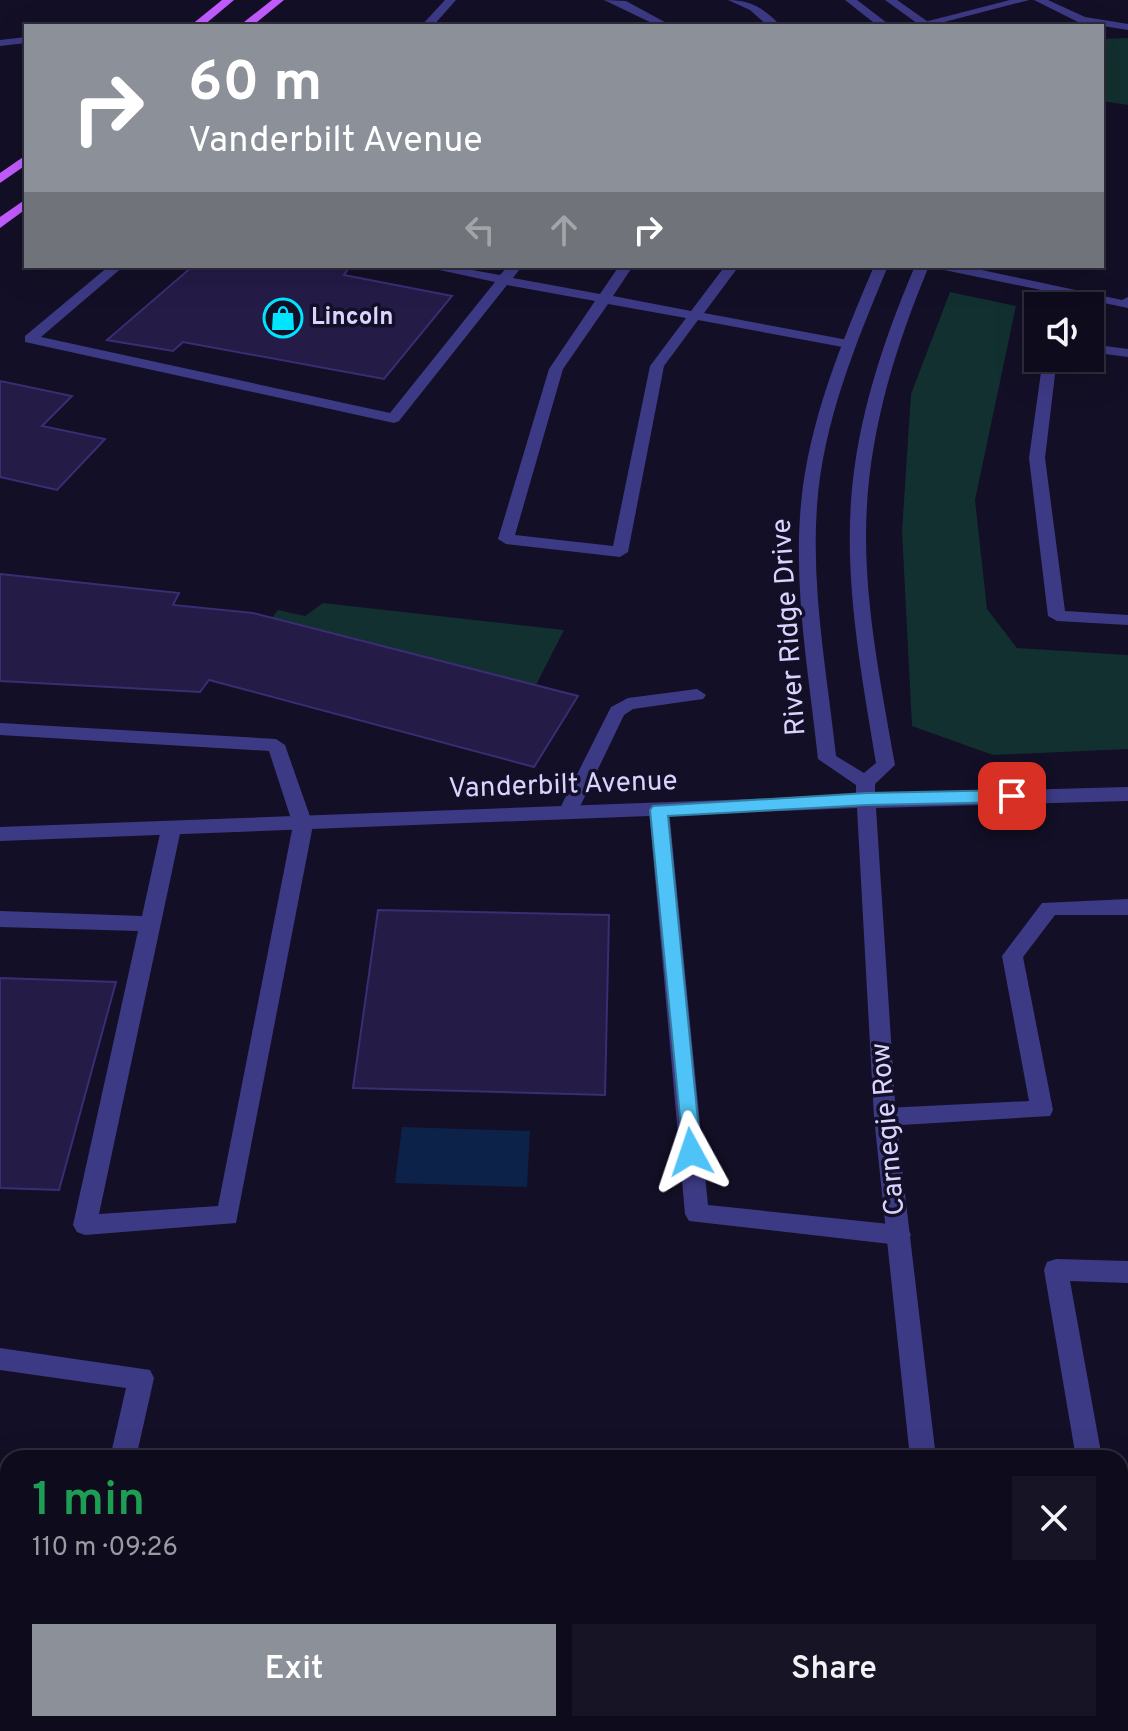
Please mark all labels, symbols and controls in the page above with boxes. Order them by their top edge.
text: 60 m [188,50,322,120]
icon: right [56,56,160,160]
text: Vanderbilt Avenue [188,119,483,165]
icon: left [458,208,502,252]
icon: ahead [542,208,586,252]
icon: right [626,208,670,252]
map controls [1024,292,1104,372]
button: sound [1024,292,1104,372]
shop icon: Lincoln [262,297,304,339]
place label: Lincoln [311,303,393,333]
street label: River Ridge Drive [764,517,816,737]
pin [978,762,1046,830]
street label: Vanderbilt Avenue [448,764,678,808]
icon: arrive [990,774,1034,818]
street label: Carnegie Row [864,1041,914,1217]
position arrow [649,1110,733,1194]
text: 1 min [32,1472,145,1532]
button: close [1012,1476,1096,1560]
text: 110 m · 09:26 [32,1532,178,1565]
button: Exit [32,1624,556,1716]
button: Share [572,1624,1096,1716]

